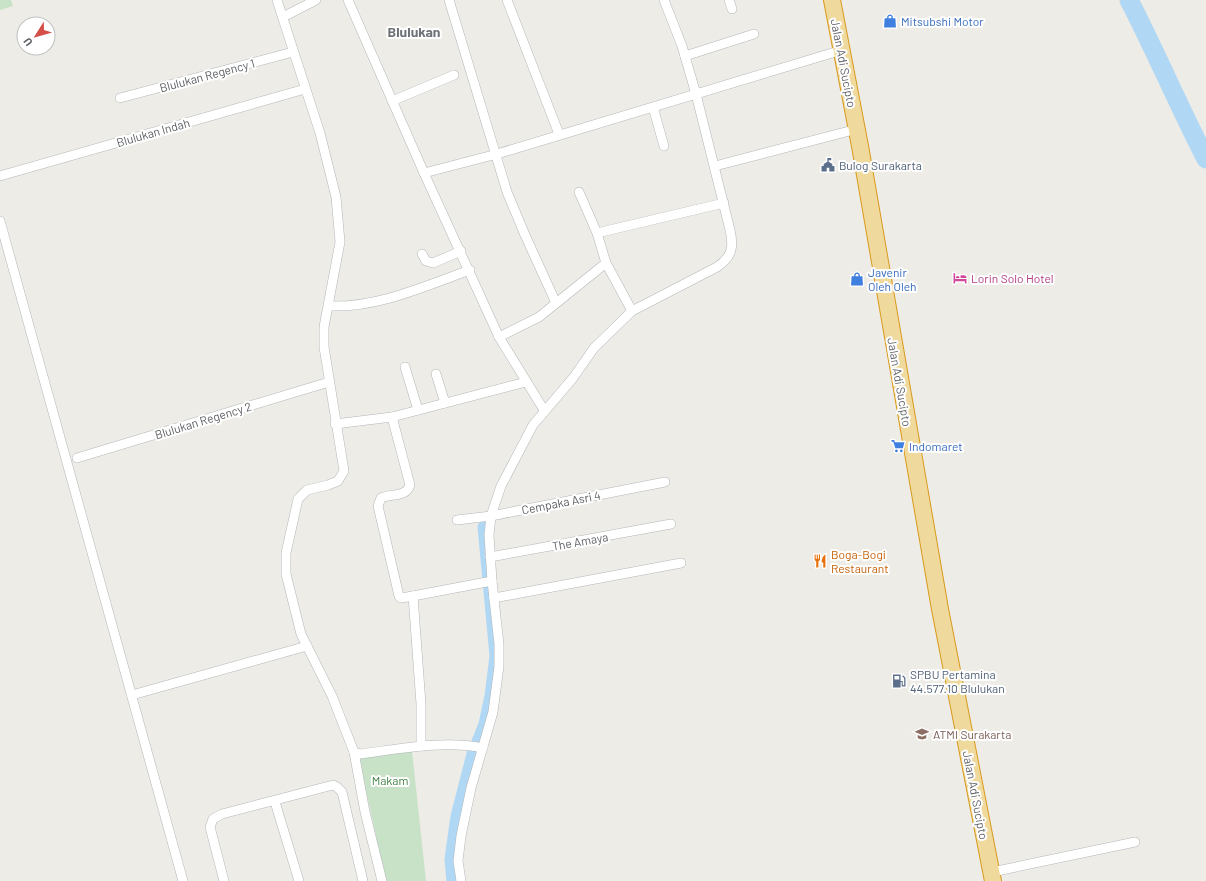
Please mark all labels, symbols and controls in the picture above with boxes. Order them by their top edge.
shop icon: Mitsubshi Motor [882,13,898,29]
place label: Mitsubshi Motor [901,14,984,28]
north arrow [16,16,56,56]
street label: Jalan Adi Sucipto [829,17,859,109]
district label: Blulukan [388,23,440,40]
text: U [20,36,35,49]
street label: Blulukan Regency 1 [158,56,256,94]
street label: Blulukan Indah [115,115,191,149]
public building icon: Bulog Surakarta [820,157,836,173]
place label: Bulog Surakarta [839,158,922,172]
place label: Javenir Oleh Oleh [868,265,917,293]
hotel icon: Lorin Solo Hotel [952,270,968,286]
shop icon: Javenir Oleh Oleh [849,271,865,287]
place label: Lorin Solo Hotel [971,271,1054,285]
street label: Jalan Adi Sucipto [885,336,915,428]
street label: Blulukan Regency 2 [153,399,253,441]
supermarket icon: Indomaret [890,438,906,454]
place label: Indomaret [909,439,963,453]
street label: Cempaka Asri 4 [520,487,602,517]
street label: The Amaya [551,529,609,553]
place label: Boga-Bogi Restaurant [831,547,889,575]
restaurant icon: Boga-Bogi Restaurant [812,553,828,569]
place label: SPBU Pertamina 44.577.10 Blulukan [910,667,1005,695]
fuel station icon: SPBU Pertamina 44.577.10 Blulukan [891,673,907,689]
school or university icon: ATMI Surakarta [914,726,930,742]
place label: ATMI Surakarta [933,727,1011,741]
street label: Jalan Adi Sucipto [961,749,991,841]
park label: Makam [372,773,408,787]

